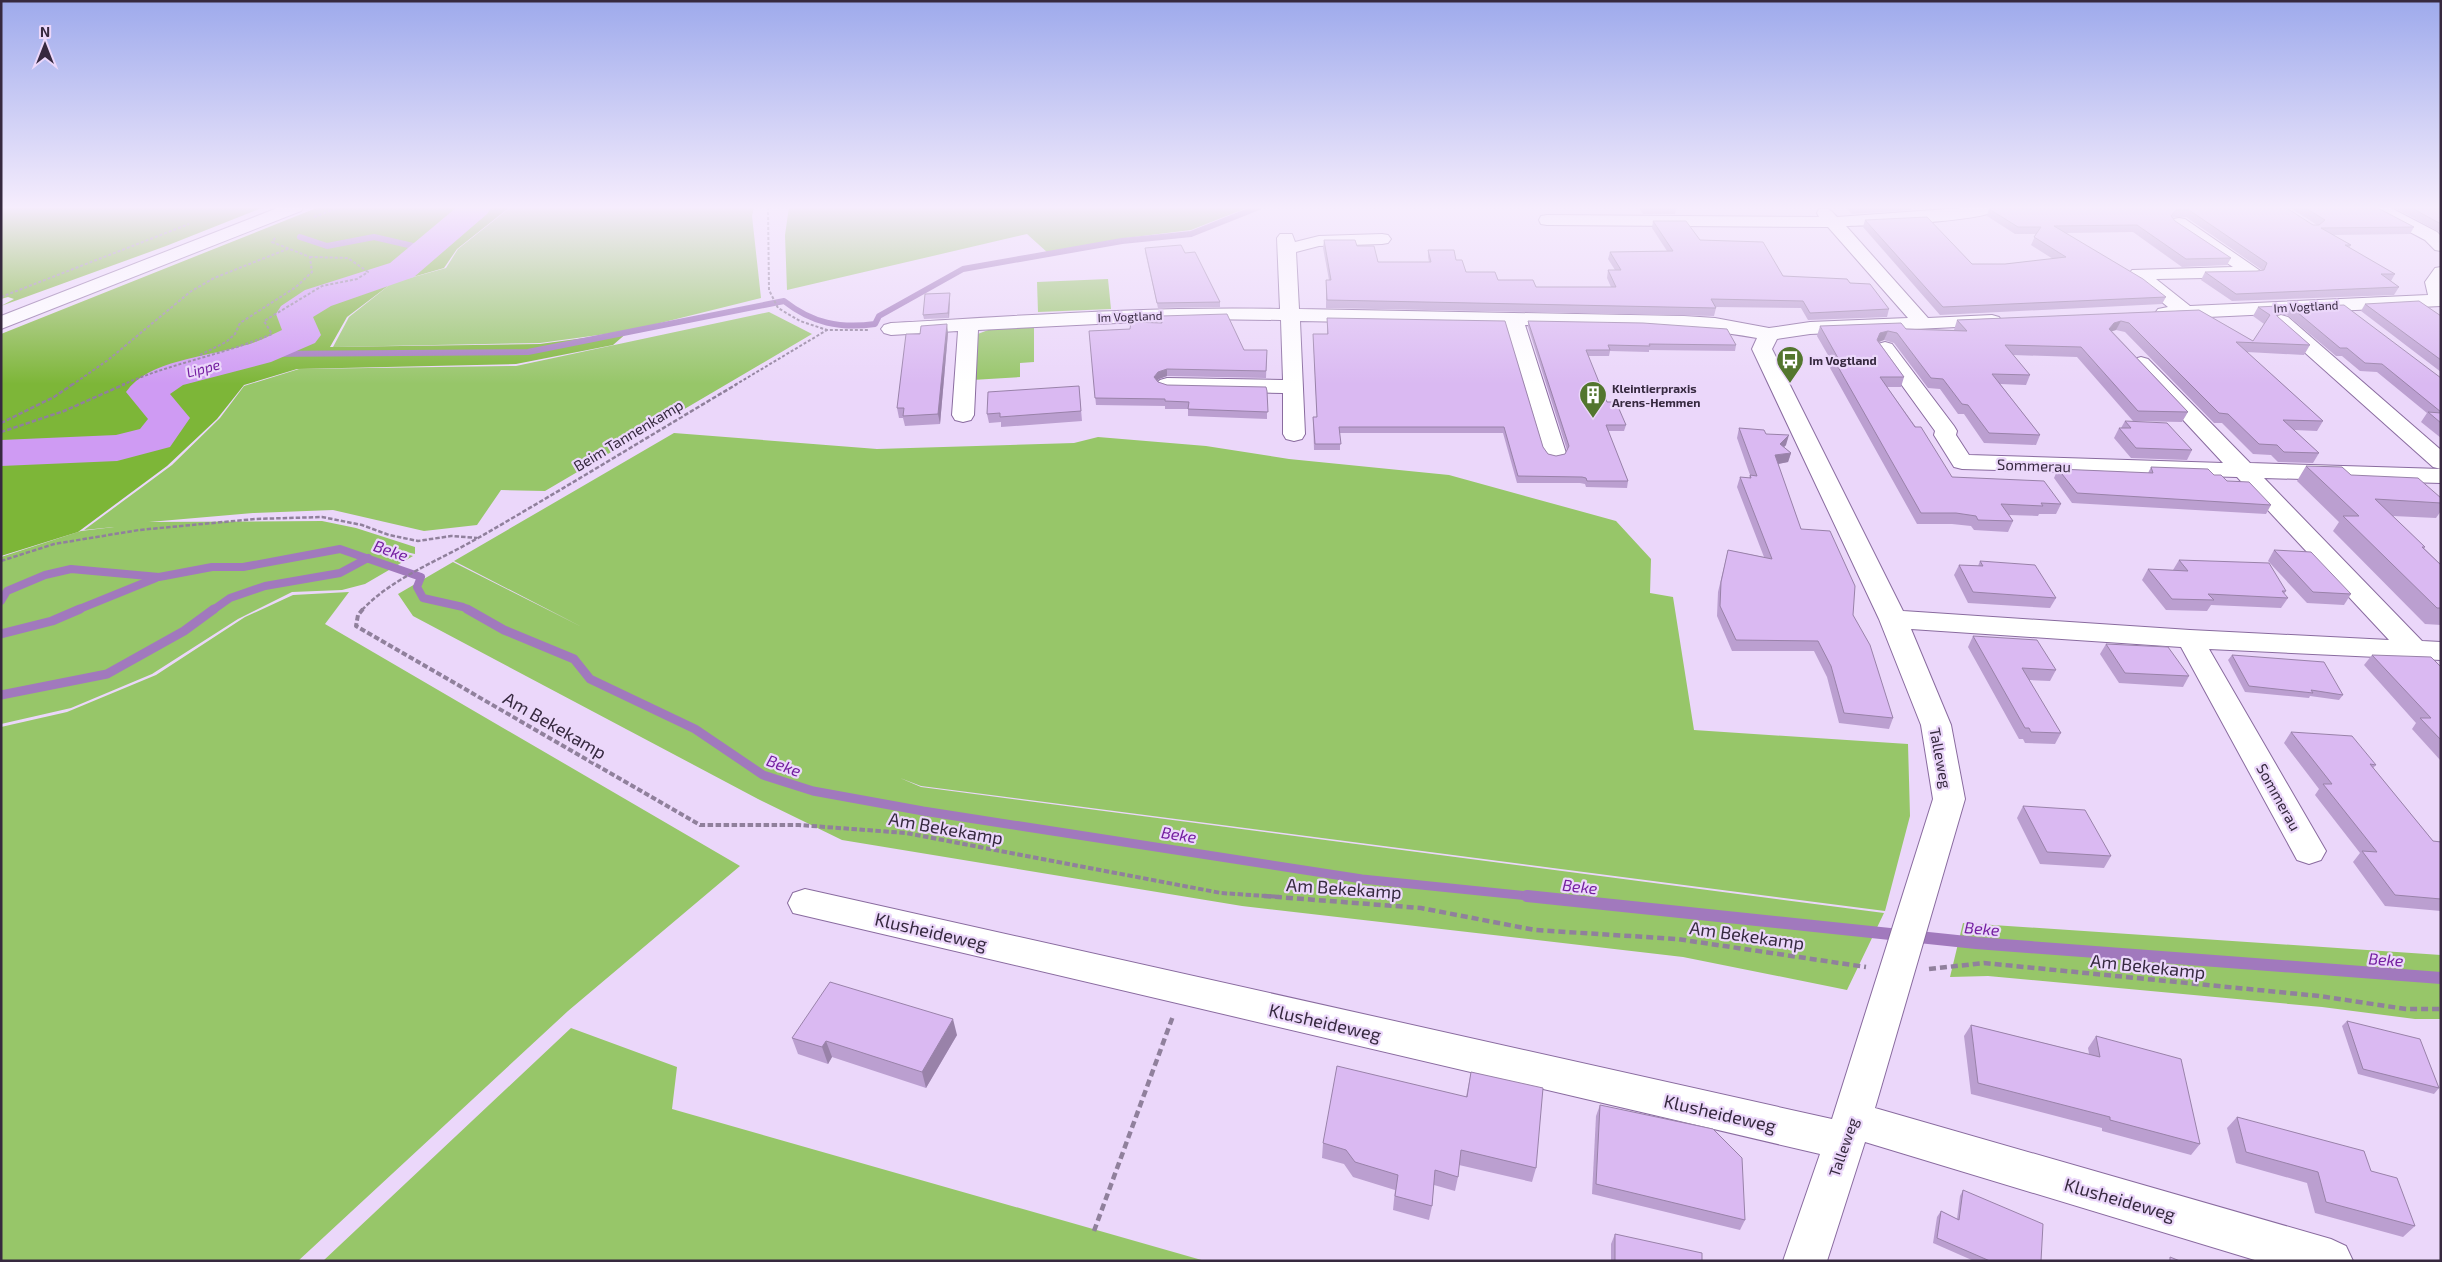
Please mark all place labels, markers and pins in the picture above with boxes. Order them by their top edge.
bus stop icon: Im Vogtland [1775,345,1805,384]
place label: Im Vogtland [1809,353,1877,367]
building icon: Kleintierpraxis Arens-Hemmen [1578,380,1608,419]
place label: Kleintierpraxis Arens-Hemmen [1612,381,1700,409]

